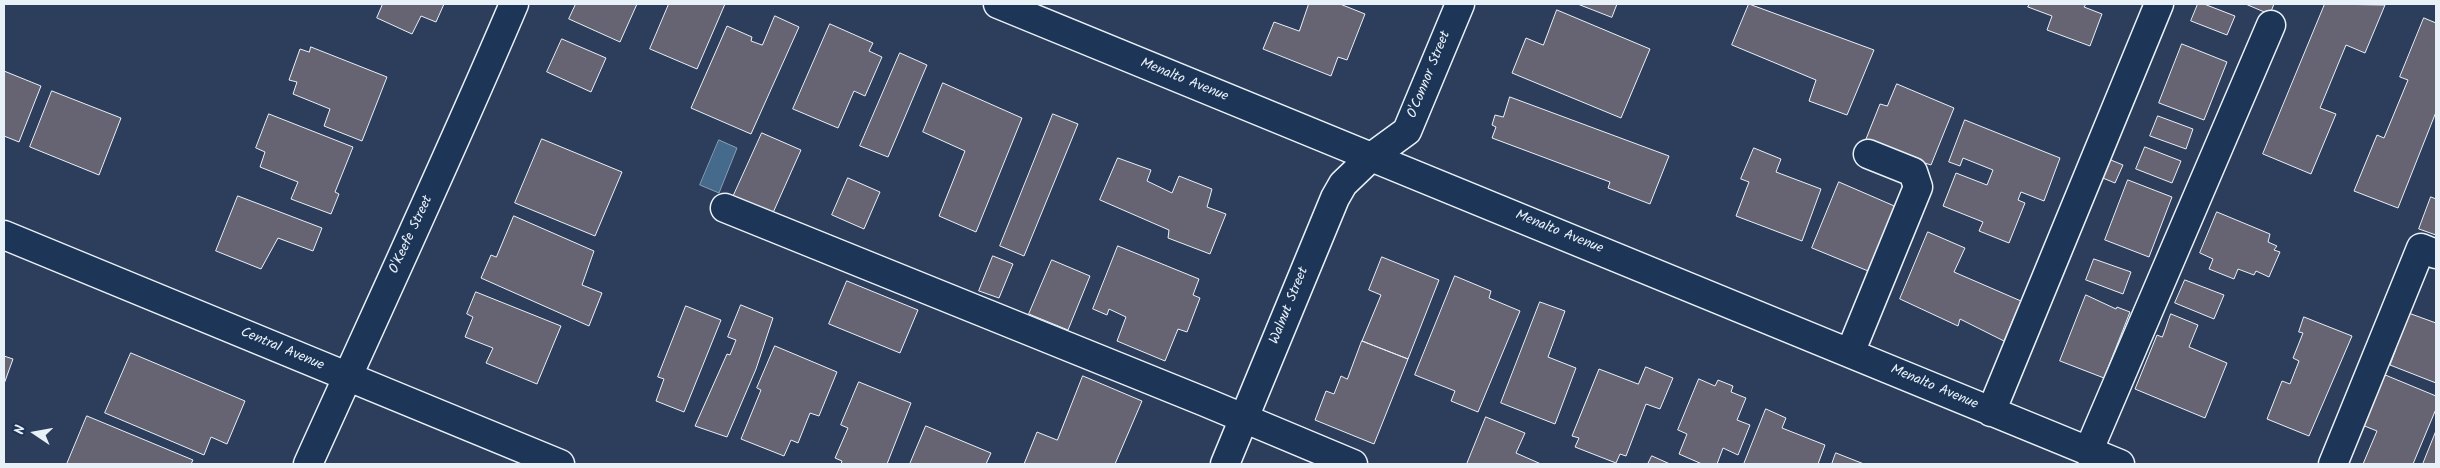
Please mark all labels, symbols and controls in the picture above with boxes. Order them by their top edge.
street label: O'Connor Street [1405,29,1455,121]
street label: Menalto Avenue [1138,56,1230,106]
street label: O'Keefe Street [387,193,437,277]
street label: Menalto Avenue [1513,208,1605,258]
street label: Walnut Street [1267,265,1313,347]
street label: Central Avenue [238,325,326,375]
street label: Menalto Avenue [1888,362,1980,414]
north arrow [10,408,60,458]
text: N [9,423,32,436]

